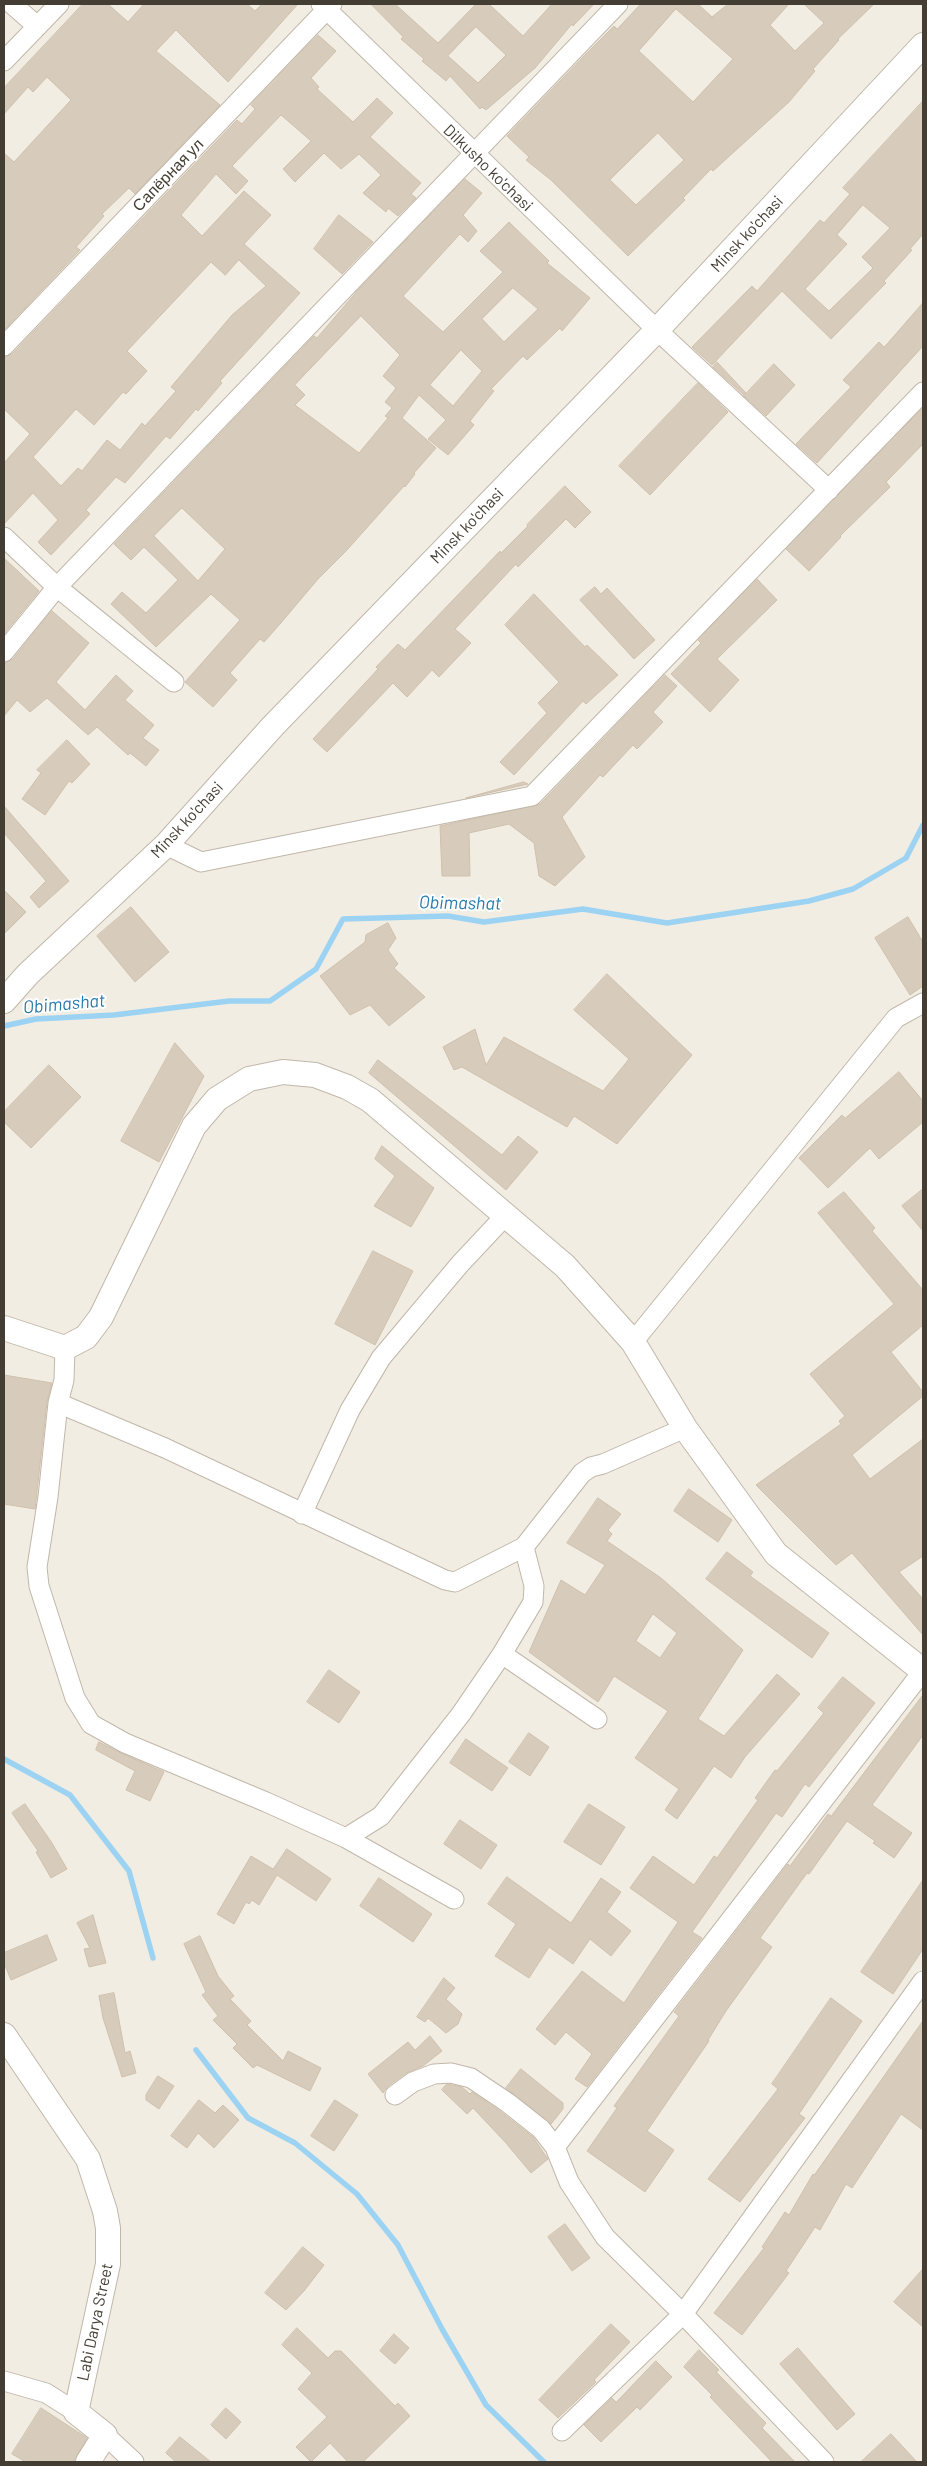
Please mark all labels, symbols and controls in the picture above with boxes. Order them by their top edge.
street label: Dilkusho ko'chasi [439,121,537,215]
street label: Сапёрная ул [129,135,207,215]
street label: Minsk ko'chasi [707,192,787,276]
street label: Minsk ko'chasi [426,484,508,568]
street label: Minsk ko'chasi [147,778,227,862]
water label: Obimashat [419,891,501,915]
water label: Obimashat [22,990,106,1018]
street label: Labi Darya Street [73,2261,117,2383]

